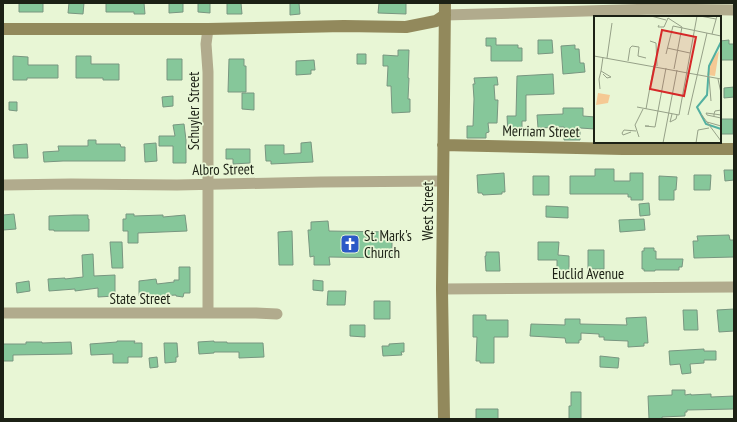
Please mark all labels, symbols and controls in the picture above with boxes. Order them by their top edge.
inset map [594,16,721,143]
street label: Schuyler Street [184,72,203,150]
street label: Merriam Street [502,121,580,141]
street label: Albro Street [192,159,254,179]
street label: West Street [418,181,437,241]
place label: St. Mark's Church [364,226,412,262]
church icon: St. Mark's Church [339,233,361,255]
street label: Euclid Avenue [552,264,624,283]
street label: State Street [110,289,170,308]

